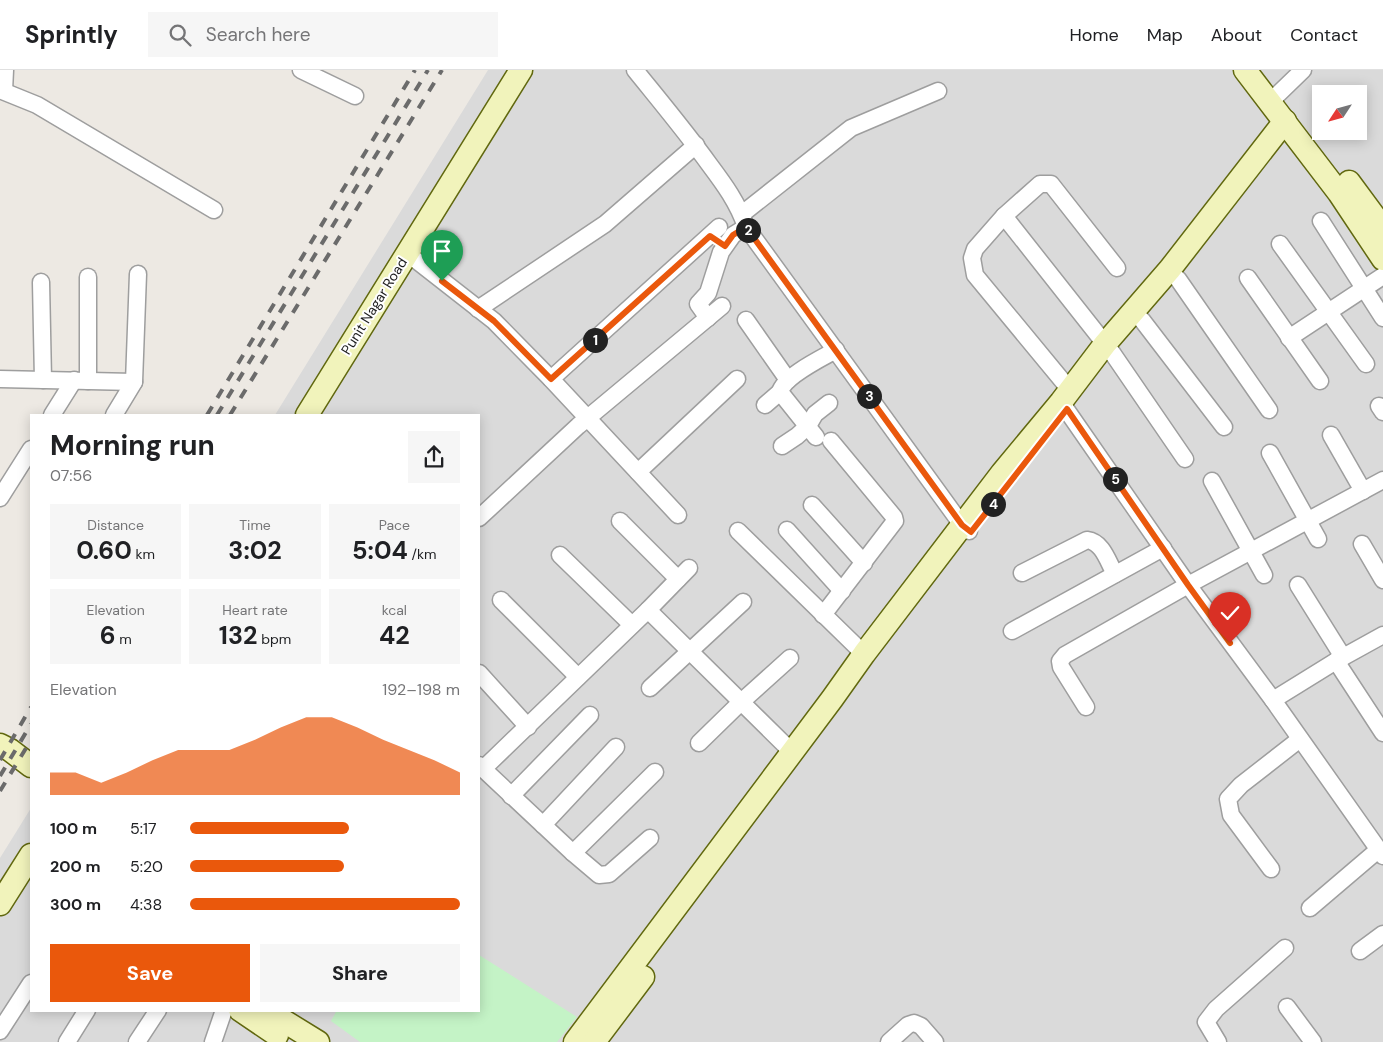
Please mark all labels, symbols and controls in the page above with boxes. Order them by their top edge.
search box [148,12,498,57]
text: Sprintly [25,19,118,50]
icon: search [166,21,194,49]
text: Search here [206,22,311,47]
text: Home [1069,23,1119,47]
text: Map [1147,23,1183,47]
text: About [1211,23,1262,47]
text: Contact [1290,23,1358,47]
north arrow [1312,85,1368,140]
map controls [1312,85,1367,140]
pin: 2 [736,218,760,242]
text: 2 [744,221,753,239]
pin [421,230,463,281]
icon: arrive [428,237,456,265]
street label: Punit Nagar Road [337,254,411,358]
pin: 1 [582,328,608,352]
text: 1 [593,331,598,349]
pin: 3 [856,384,882,408]
text: 3 [865,387,874,405]
text: Morning run [50,427,215,464]
button: share [408,431,460,483]
text: 07:56 [50,465,92,486]
pin: 5 [1102,466,1128,492]
text: 5 [1111,470,1120,488]
pin: 4 [980,492,1006,516]
text: 4 [989,495,998,513]
text: Distance [87,516,144,534]
text: Time [239,516,271,534]
text: Pace [379,516,410,534]
text: 0.60 [76,534,132,567]
text: 3:02 [228,534,282,567]
text: 5:04 [352,534,408,567]
text: km [132,545,155,563]
text: /km [408,545,437,563]
pin [1209,592,1251,643]
icon: check [1216,599,1244,627]
text: Elevation [86,601,145,619]
text: Heart rate [222,601,288,619]
text: kcal [382,601,407,619]
text: 6 [100,619,115,652]
text: 132 [219,619,257,652]
text: 42 [379,619,410,652]
text: m [115,630,132,648]
text: bpm [257,630,291,648]
text: Elevation [50,679,117,700]
text: 192–198 m [382,679,460,700]
text: 100 m [50,818,97,839]
text: 5:17 [130,818,157,839]
text: 200 m [50,856,101,877]
text: 5:20 [130,856,163,877]
text: 300 m [50,894,101,915]
text: 4:38 [130,894,162,915]
button: Save [50,944,250,1002]
button: Share [260,944,460,1002]

